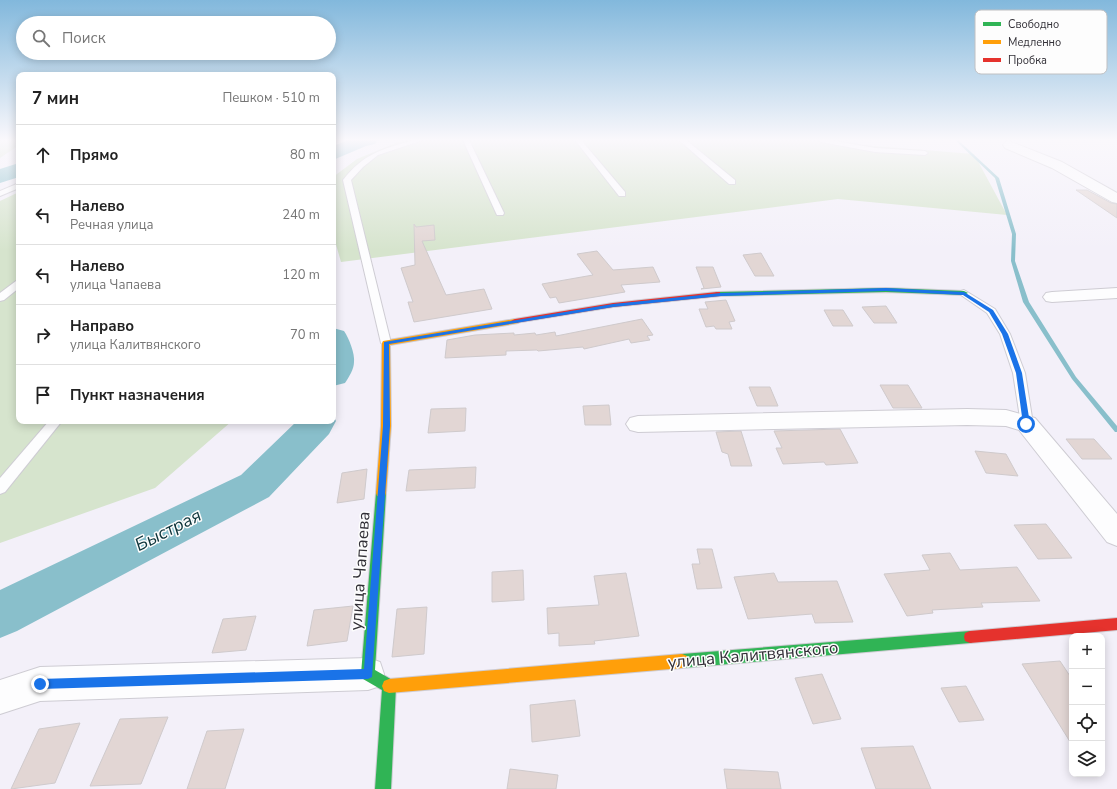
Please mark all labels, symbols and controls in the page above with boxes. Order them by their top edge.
legend [975,10,1107,74]
search box [16,16,336,60]
text: Свободно [1008,17,1059,32]
icon: search [30,27,52,49]
text: Поиск [62,28,106,48]
text: Медленно [1008,35,1061,50]
text: Пробка [1008,53,1047,68]
text: 7 мин [32,87,79,110]
text: Пешком · 510 m [222,89,320,107]
icon: ahead [32,144,54,166]
text: Прямо [70,145,118,165]
text: 80 m [290,146,320,164]
text: Налево [70,196,125,216]
icon: left [32,204,54,226]
text: 240 m [282,206,320,224]
text: Речная улица [70,216,153,234]
text: Налево [70,256,125,276]
icon: left [32,264,54,286]
text: 120 m [282,266,320,284]
text: улица Чапаева [70,276,161,294]
text: Направо [70,316,134,336]
icon: right [32,324,54,346]
text: 70 m [290,326,320,344]
text: улица Калитвянского [70,336,201,354]
icon: arrive [32,384,54,406]
text: Пункт назначения [70,385,205,405]
route start [1017,415,1035,433]
water label: Быстрая [131,503,205,557]
street label: улица Чапаева [344,511,376,631]
map controls [1069,633,1105,777]
button: + [1069,633,1105,669]
street label: улица Калитвянского [667,636,839,674]
button: − [1069,669,1105,705]
route end [31,675,49,693]
button: locate [1069,705,1105,741]
button: layers [1069,741,1105,777]

